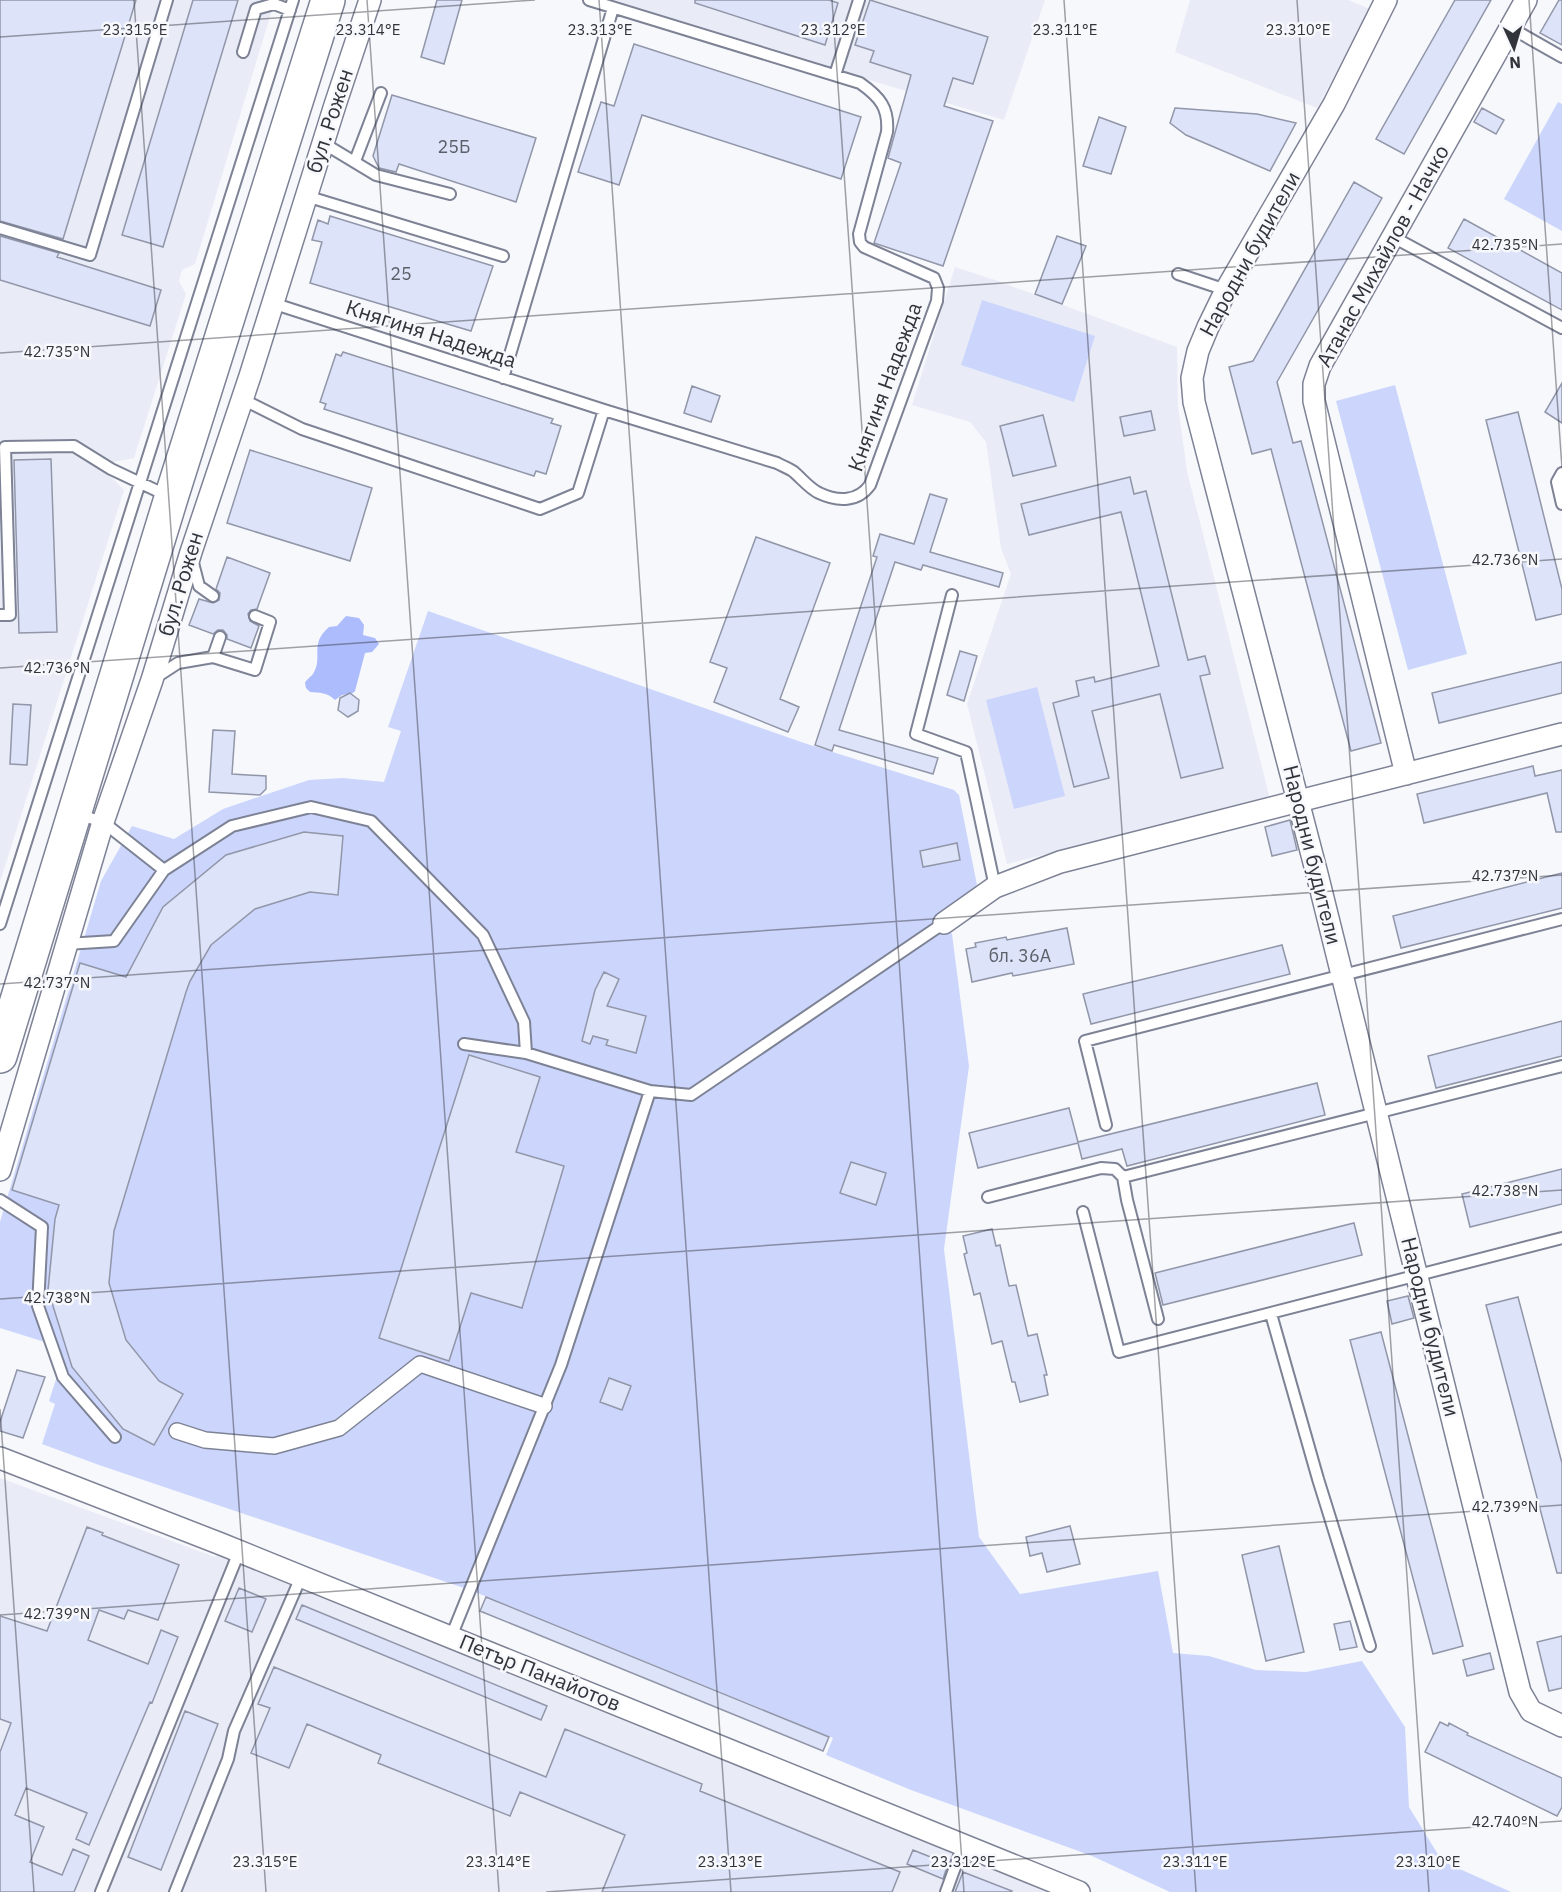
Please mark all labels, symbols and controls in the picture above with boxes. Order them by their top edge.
north arrow [1484,18,1544,78]
text: 23.315°E [103,20,167,39]
text: 23.314°E [336,20,400,39]
text: 23.313°E [568,20,632,39]
text: 23.312°E [801,20,865,39]
text: 23.311°E [1033,20,1097,39]
text: 23.310°E [1266,20,1330,39]
text: N [1509,53,1522,73]
street label: бул. Рожен [299,65,359,176]
house number: 25Б [437,135,471,158]
street label: Атанас Михайлов - Начко [1309,139,1455,372]
street label: Народни будители [1192,166,1306,341]
text: 42.735°N [1472,235,1538,254]
house number: 25 [390,262,412,285]
street label: Княгиня Надежда [342,292,520,374]
street label: Княгиня Надежда [840,298,928,475]
text: 42.735°N [24,342,90,361]
street label: бул. Рожен [151,528,209,639]
text: 42.736°N [1472,550,1538,569]
text: 42.736°N [24,658,90,677]
street label: Народни будители [1277,762,1349,948]
text: 42.737°N [1472,866,1538,885]
house number: бл. 36А [989,944,1052,967]
text: 42.737°N [24,973,90,992]
text: 42.738°N [1472,1181,1538,1200]
street label: Народни будители [1395,1234,1467,1420]
text: 42.738°N [24,1288,90,1307]
text: 42.739°N [1472,1497,1538,1516]
text: 42.739°N [24,1604,90,1623]
street label: Петър Панайотов [456,1627,625,1717]
text: 42.740°N [1472,1812,1538,1831]
text: 23.315°E [233,1852,297,1871]
text: 23.314°E [466,1852,530,1871]
text: 23.313°E [698,1852,762,1871]
text: 23.312°E [931,1852,995,1871]
text: 23.311°E [1163,1852,1227,1871]
text: 23.310°E [1396,1852,1460,1871]

